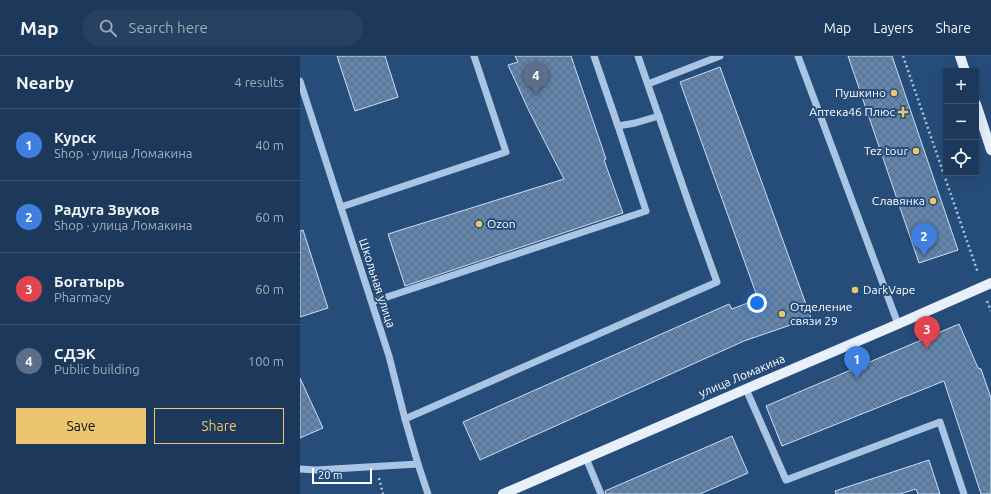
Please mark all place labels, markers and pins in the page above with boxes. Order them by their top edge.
pin: 4 [523,62,549,95]
place label: Пушкино [835,86,886,99]
marker: Пушкино [889,88,899,98]
place label: Аптека46 Плюс [809,105,895,118]
marker: Аптека46 Плюс [898,107,908,117]
place label: Tez tour [864,144,908,157]
marker: Tez tour [911,146,921,156]
place label: Славянка [872,194,925,207]
marker: Славянка [928,196,938,206]
place label: Ozon [487,217,516,230]
marker: Ozon [474,219,484,229]
pin: 2 [911,223,937,256]
place label: DarkVape [863,283,915,296]
marker: DarkVape [850,285,860,295]
place label: Отделение связи 29 [790,300,852,327]
marker: Отделение связи 29 [777,309,787,319]
pin: 3 [914,316,940,349]
pin: 1 [844,346,870,379]

